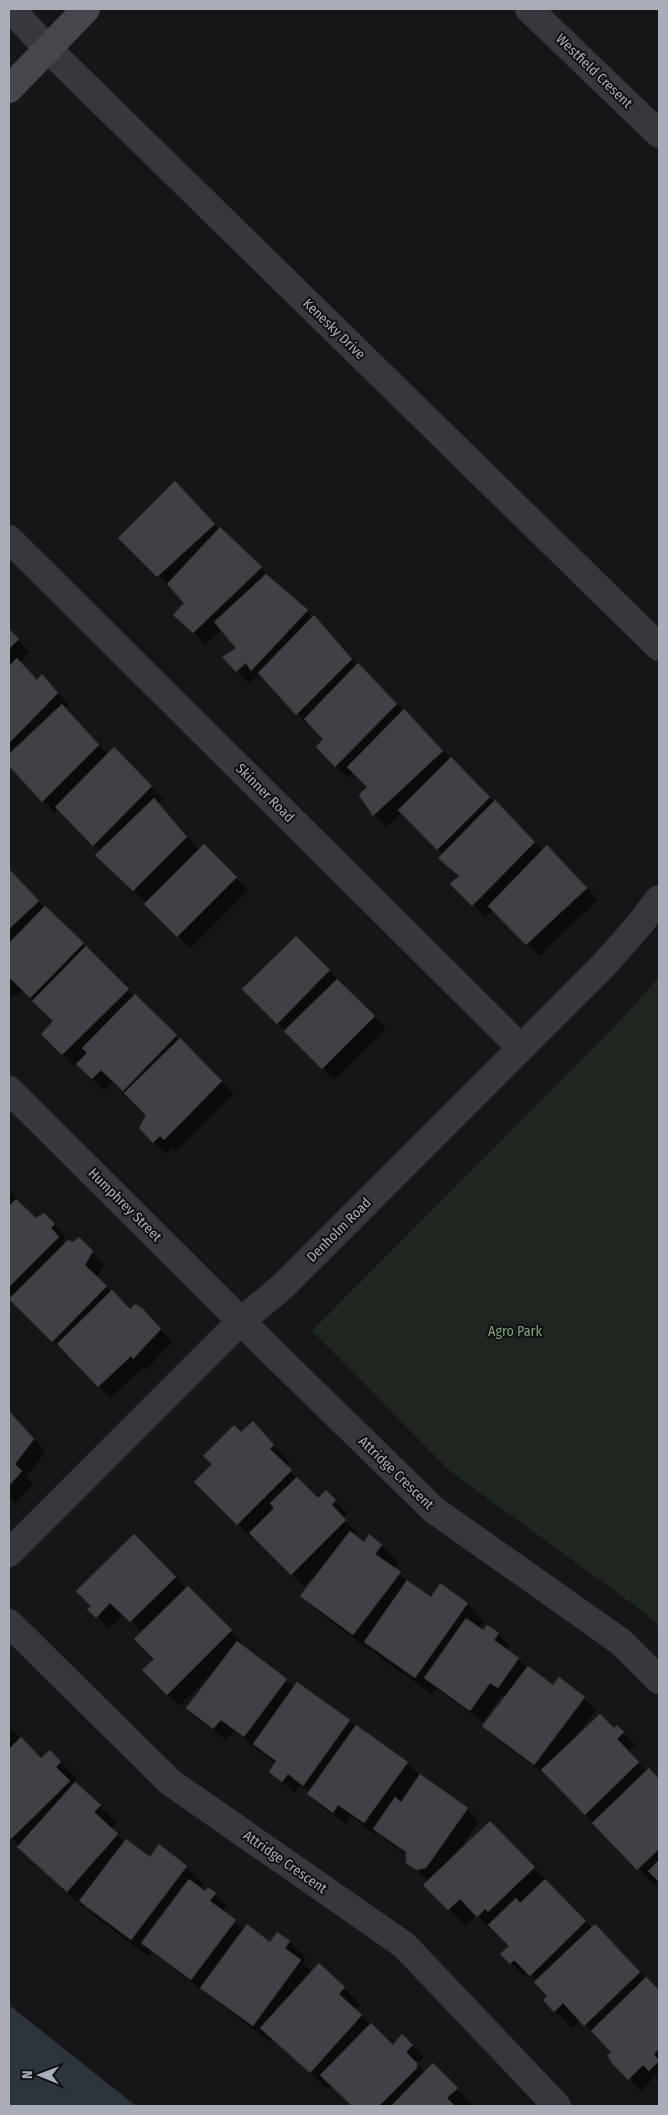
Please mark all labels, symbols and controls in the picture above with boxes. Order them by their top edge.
street label: Westfield Cresent [552,30,636,112]
street label: Kenesky Drive [299,295,369,363]
street label: Skinner Road [232,760,298,826]
street label: Humphrey Street [85,1165,165,1245]
street label: Denholm Road [303,1194,375,1266]
park label: Agro Park [488,1323,542,1340]
street label: Attridge Crescent [355,1433,437,1513]
street label: Attridge Crescent [240,1827,330,1897]
north arrow [15,2050,65,2100]
text: N [19,2070,36,2079]

